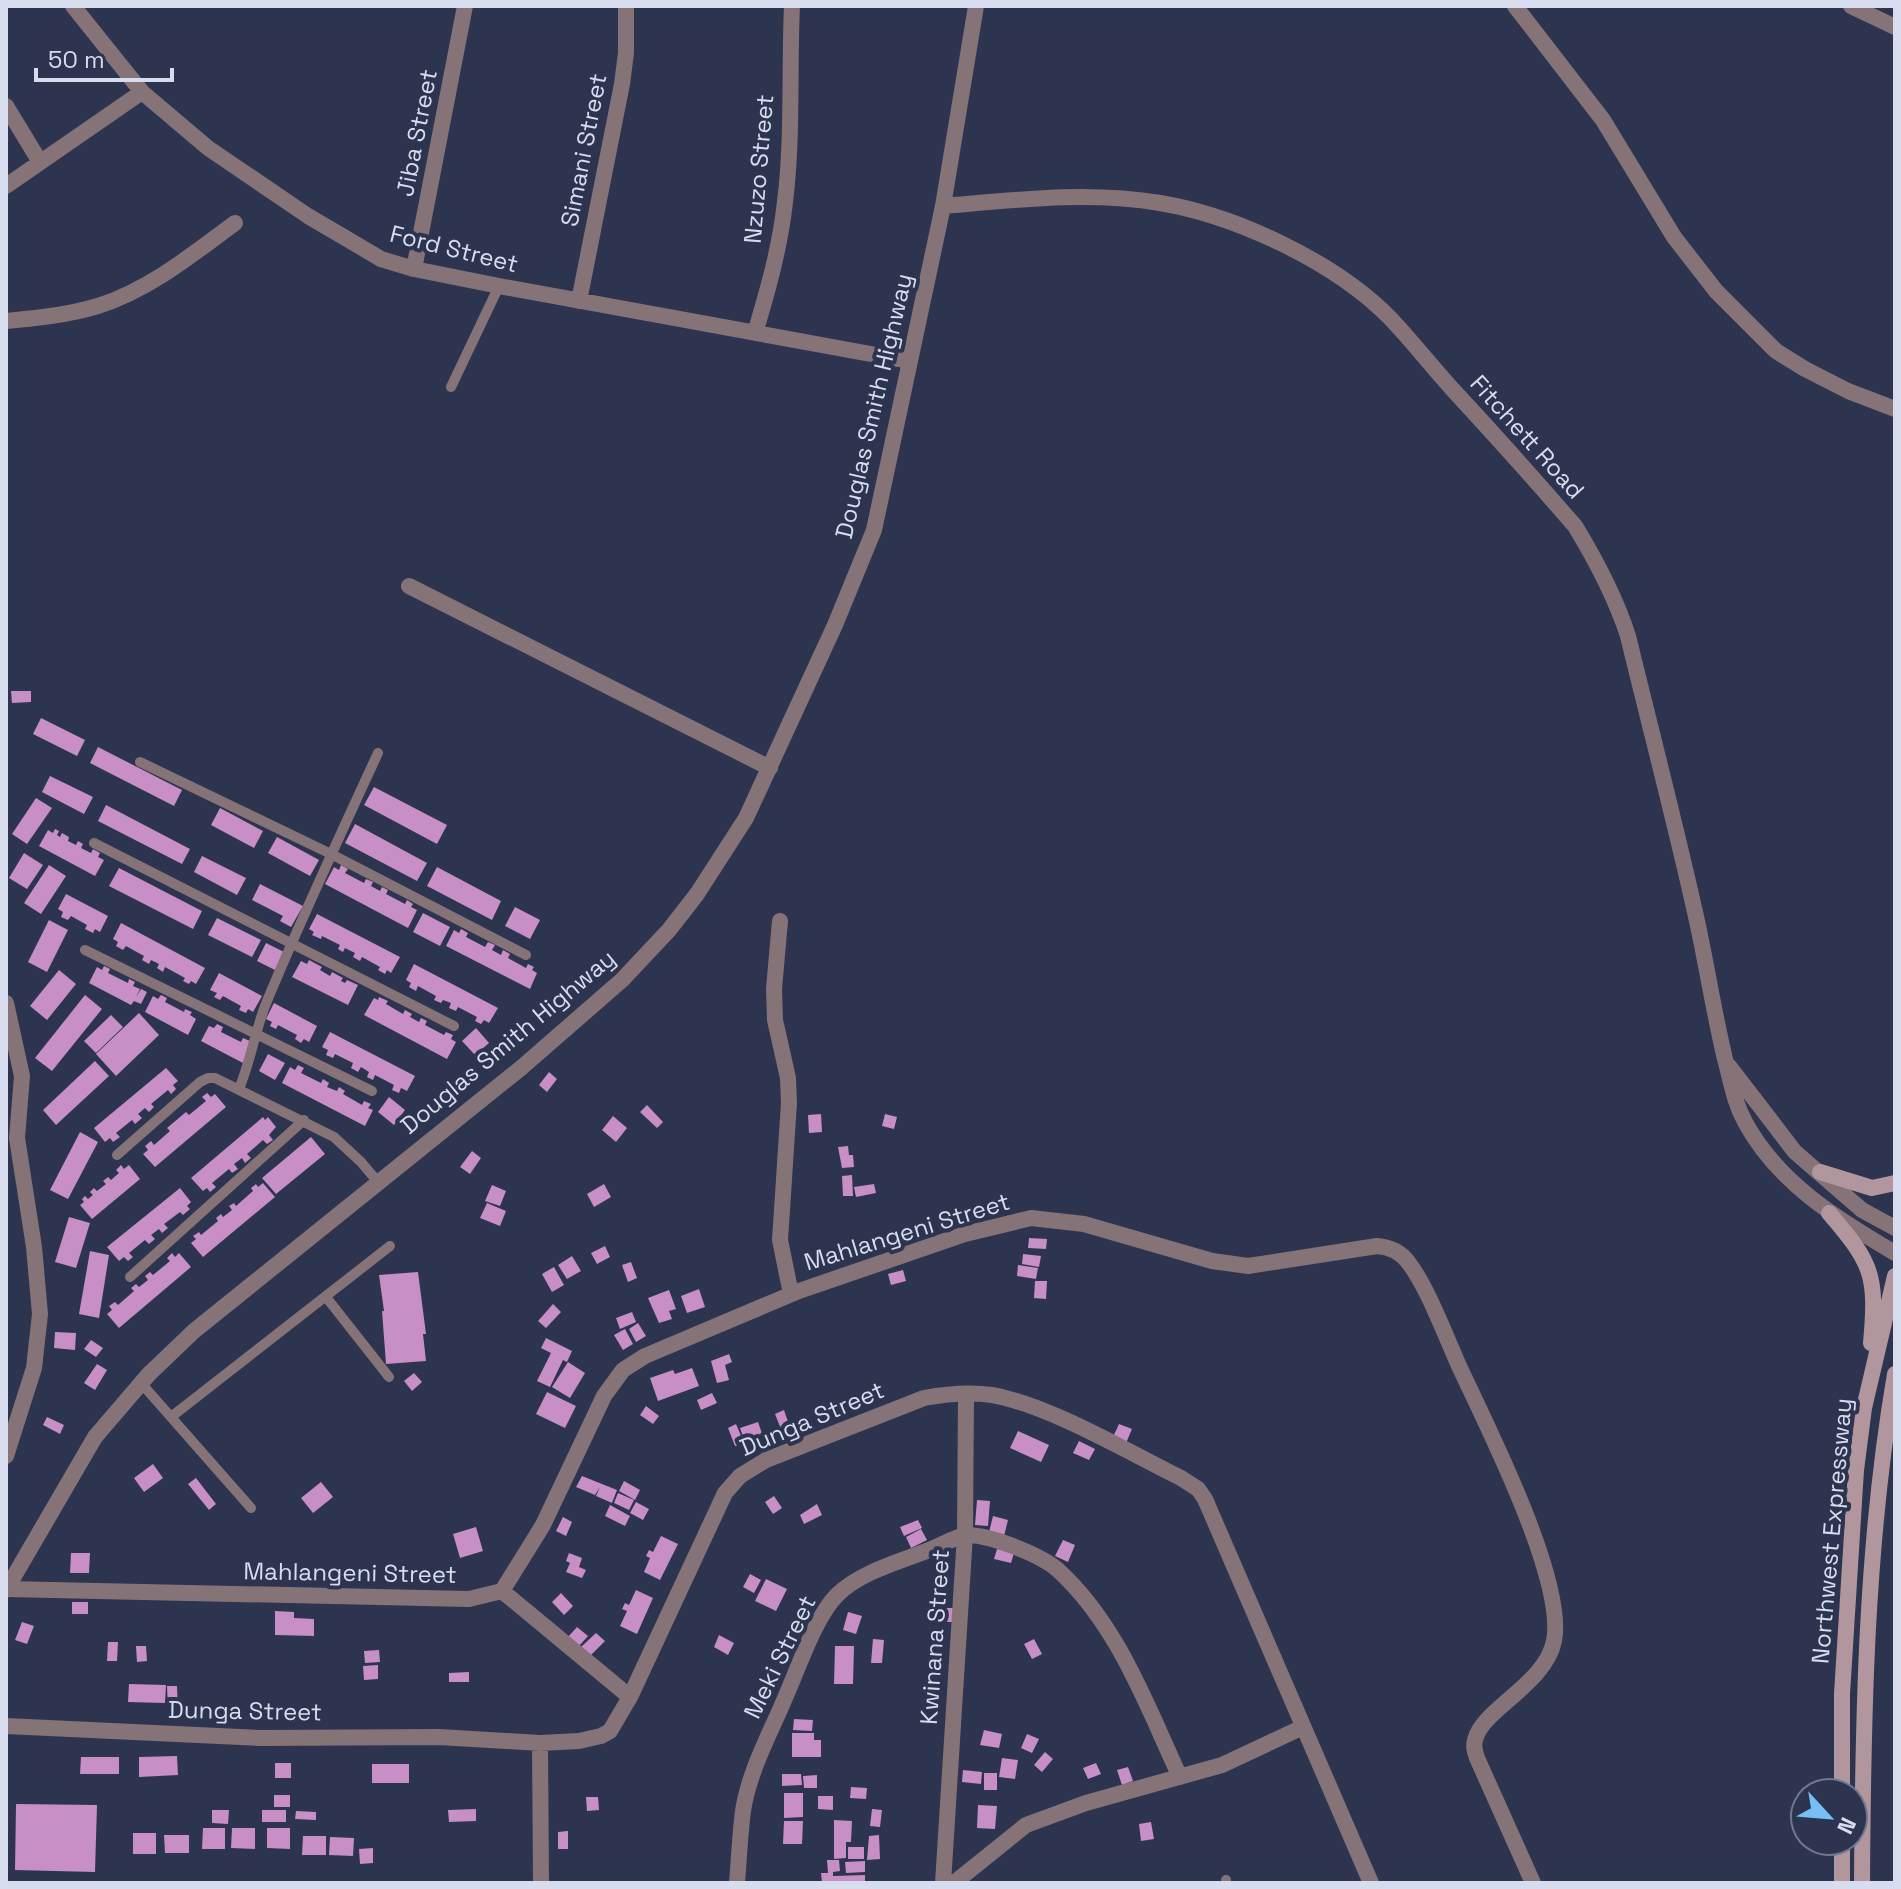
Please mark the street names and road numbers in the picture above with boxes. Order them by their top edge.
street label: Jiba Street [389,67,444,199]
street label: Simani Street [553,71,614,229]
street label: Nzuzo Street [737,93,780,245]
street label: Ford Street [387,218,522,279]
street label: Douglas Smith Highway [828,270,919,542]
street label: Fitchett Road [1463,368,1591,505]
street label: Douglas Smith Highway [394,943,622,1141]
street label: Mahlangeni Street [800,1186,1013,1278]
street label: Dunga Street [735,1374,889,1463]
street label: Northwest Expressway [1804,1397,1859,1665]
street label: Kwinana Street [913,1548,956,1726]
street label: Mahlangeni Street [243,1555,457,1590]
street label: Meki Street [736,1590,823,1723]
street label: Dunga Street [168,1694,322,1727]

